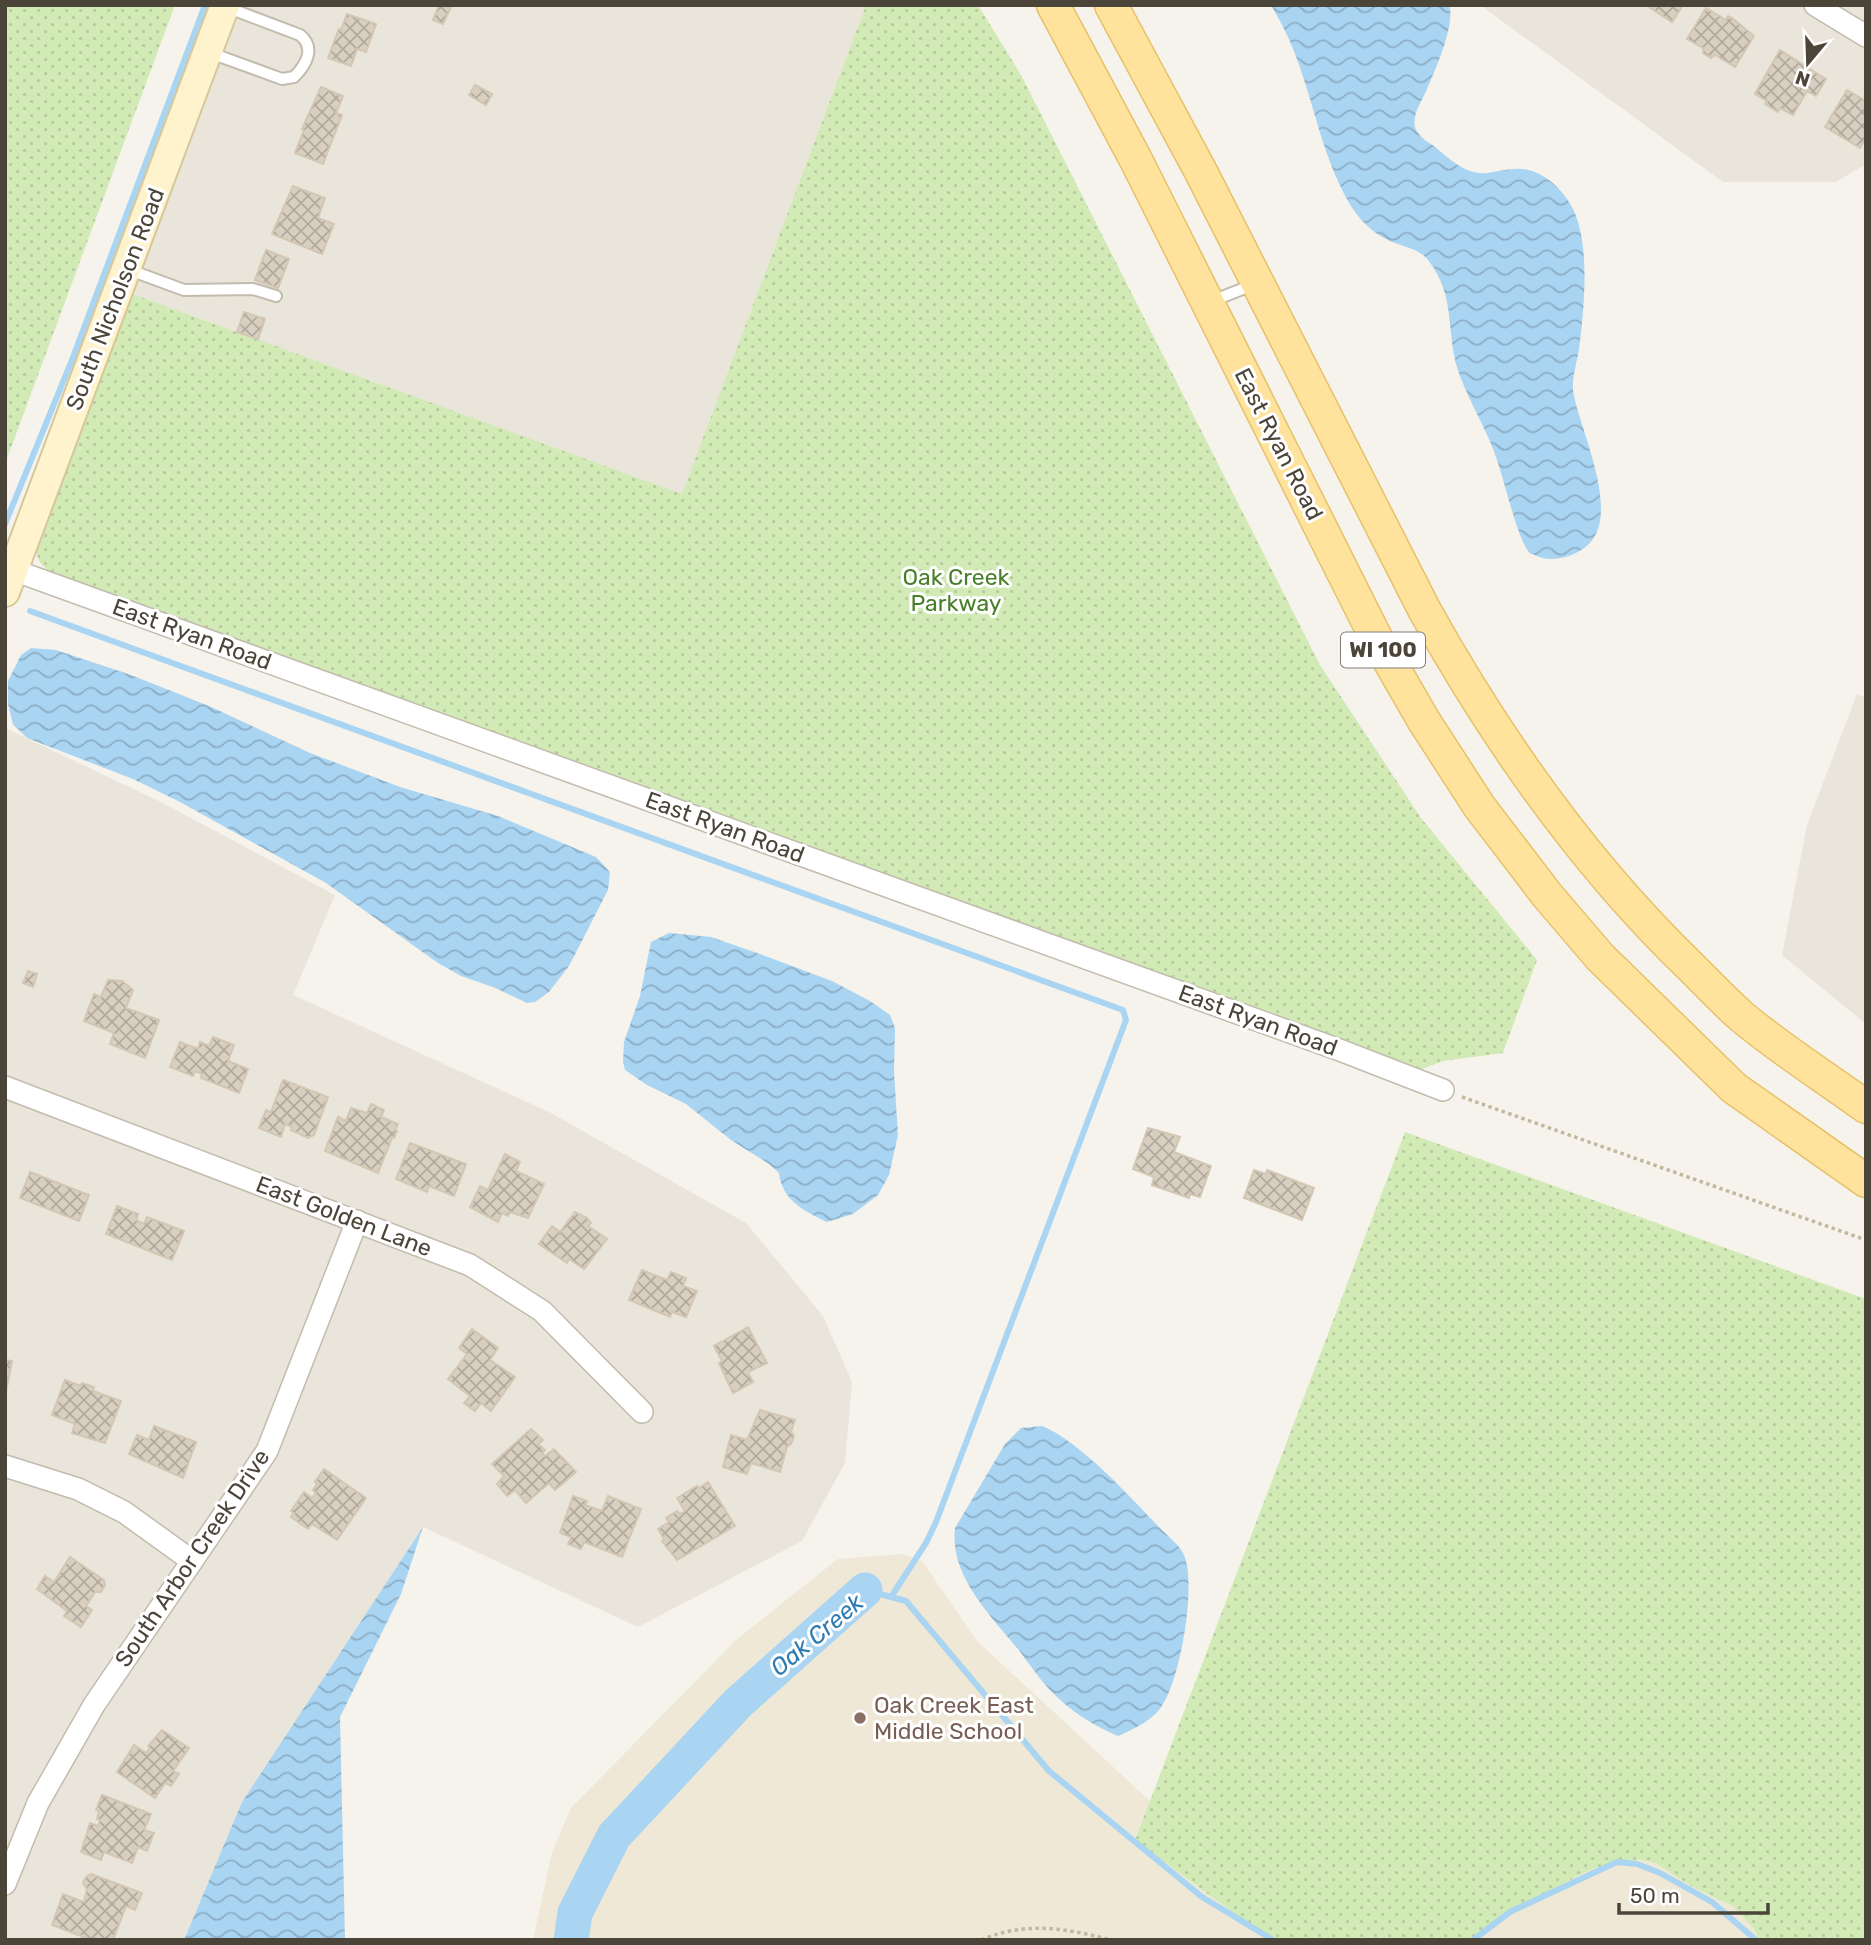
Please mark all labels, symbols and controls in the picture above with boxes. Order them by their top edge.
north arrow [1773,28,1843,98]
text: N [1792,66,1813,92]
street label: South Nicholson Road [60,184,170,414]
street label: East Ryan Road [1229,363,1329,525]
park label: Oak Creek Parkway [902,563,1010,617]
street label: East Ryan Road [109,592,275,676]
road number: WI 100 [1341,632,1425,668]
street label: East Ryan Road [642,785,808,869]
street label: East Ryan Road [1175,978,1341,1062]
street label: East Golden Lane [252,1170,436,1262]
street label: South Arbor Creek Drive [109,1444,275,1672]
water label: Oak Creek [765,1588,870,1682]
place label: Oak Creek East Middle School [874,1691,1034,1745]
marker: Oak Creek East Middle School [852,1710,868,1726]
scale bar [1619,1871,1768,1915]
text: 50 m [1630,1883,1680,1908]

